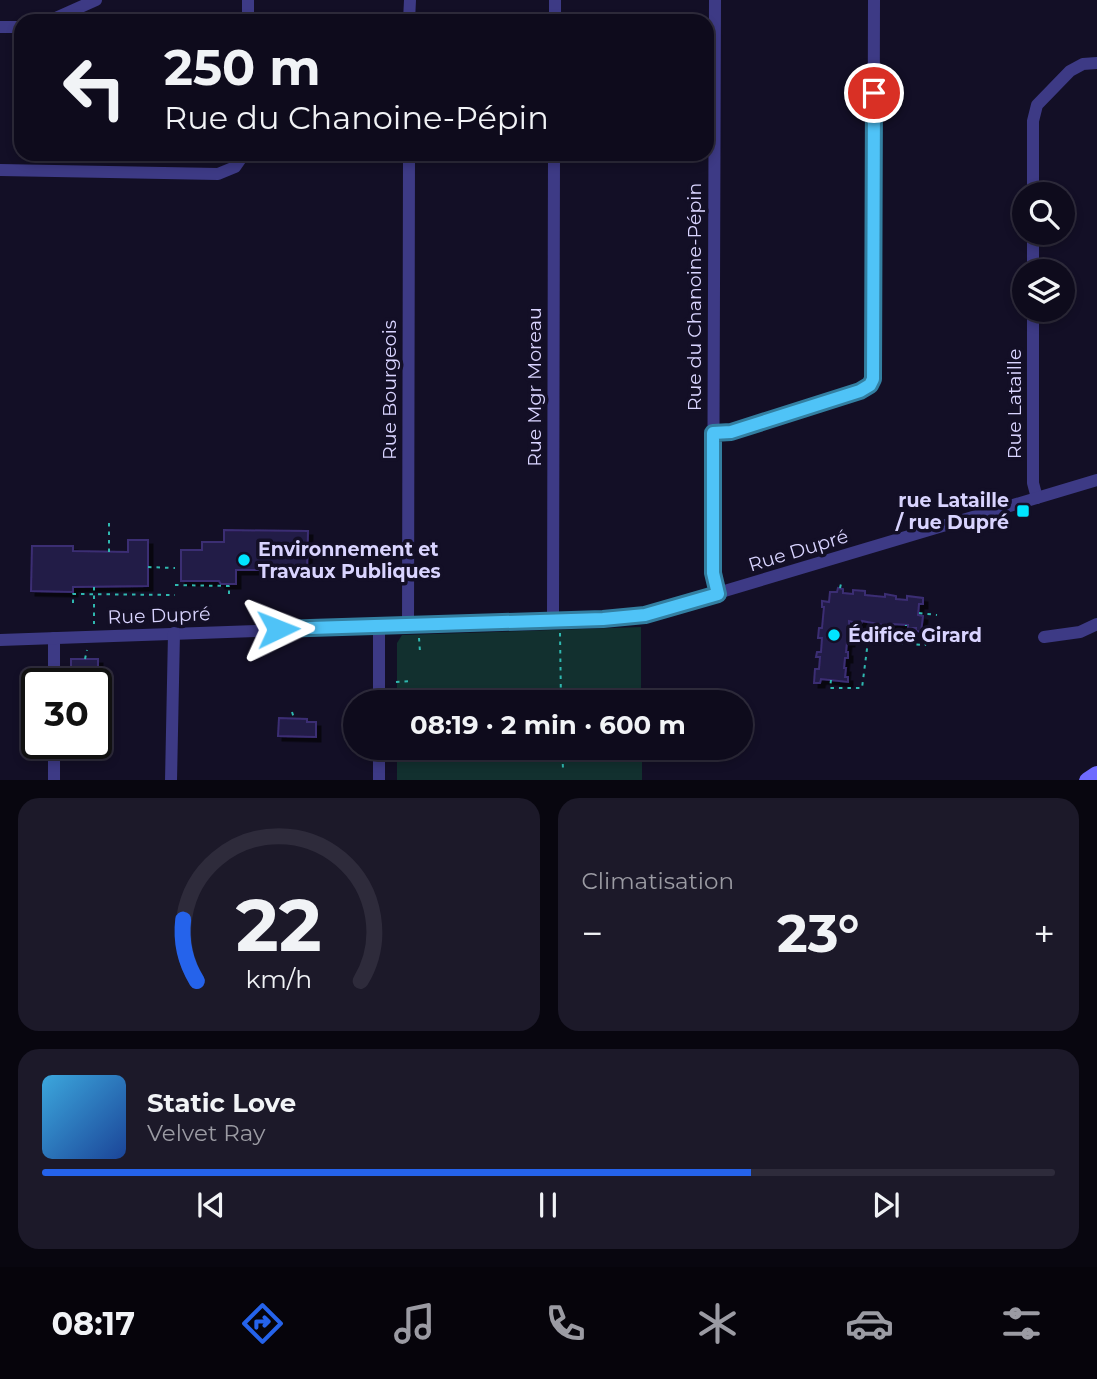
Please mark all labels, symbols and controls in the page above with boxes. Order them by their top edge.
text: 250 m [164,38,321,97]
icon: left [49,42,140,133]
pin [844,63,904,123]
icon: arrive [855,74,893,112]
text: Rue du Chanoine-Pépin [164,98,549,137]
map controls [1012,182,1075,322]
button: search [1012,182,1075,245]
street label: Rue du Chanoine-Pépin [683,183,706,411]
button: layers [1012,259,1075,322]
street label: Rue Mgr Moreau [523,307,546,467]
street label: Rue Bourgeois [378,320,401,460]
street label: Rue Lataille [1003,349,1026,459]
place label: rue Lataille / rue Dupré [895,489,1009,534]
marker: rue Lataille / rue Dupré [1015,503,1031,519]
street label: Rue Dupré [745,524,851,577]
place label: Environnement et Travaux Publiques [258,538,441,583]
marker: Environnement et Travaux Publiques [236,552,252,568]
position arrow [241,592,315,666]
street label: Rue Dupré [107,602,211,629]
place label: Édifice Girard [848,624,982,647]
marker: Édifice Girard [826,627,842,643]
speed limit sign: 30 [21,668,112,759]
text: 08:19 · 2 min · 600 m [410,709,686,741]
text: Climatisation [582,867,734,895]
text: 22 [236,881,322,969]
text: 23° [777,902,859,965]
text: − [582,910,603,957]
text: + [1033,910,1055,957]
text: km/h [245,963,312,993]
text: Static Love [147,1087,296,1119]
text: Velvet Ray [147,1119,265,1147]
icon: previous [192,1186,230,1224]
icon: pause [529,1186,567,1224]
icon: next [867,1186,905,1224]
icon: directions [238,1299,287,1348]
icon: music [390,1299,439,1348]
icon: phone [541,1299,590,1348]
icon: climate [693,1299,742,1348]
icon: car [845,1299,894,1348]
icon: filters [997,1299,1046,1348]
text: 08:17 [51,1304,135,1343]

